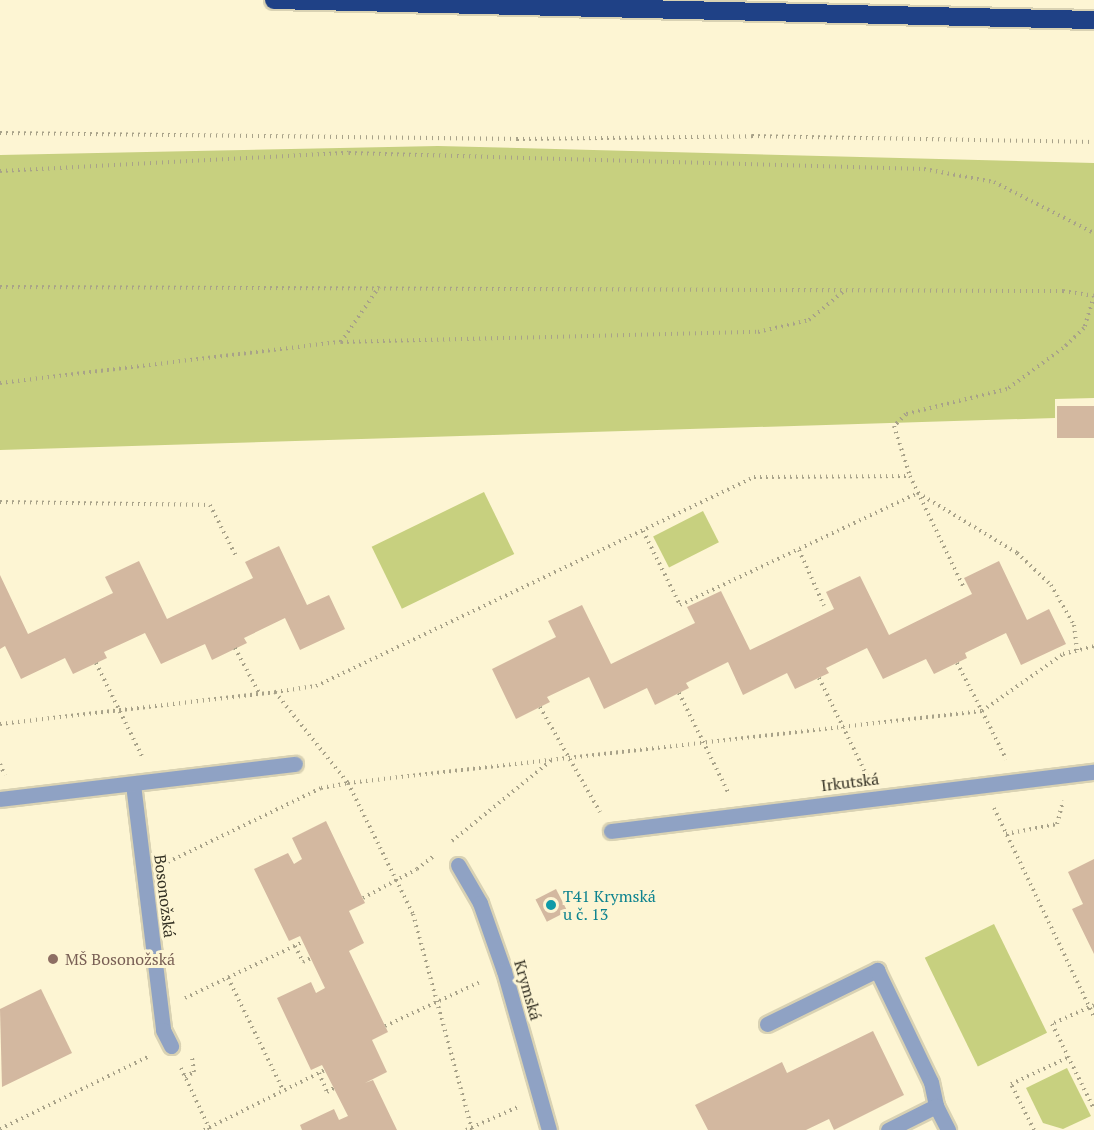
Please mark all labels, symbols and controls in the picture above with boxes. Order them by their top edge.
street label: Irkutská [820,769,880,795]
street label: Bosonožská [150,853,180,939]
place label: T41 Krymská u č. 13 [563,886,656,924]
marker: T41 Krymská u č. 13 [544,898,558,912]
place label: MŠ Bosonožská [65,949,175,969]
marker: MŠ Bosonožská [46,952,60,966]
street label: Krymská [510,958,546,1022]

